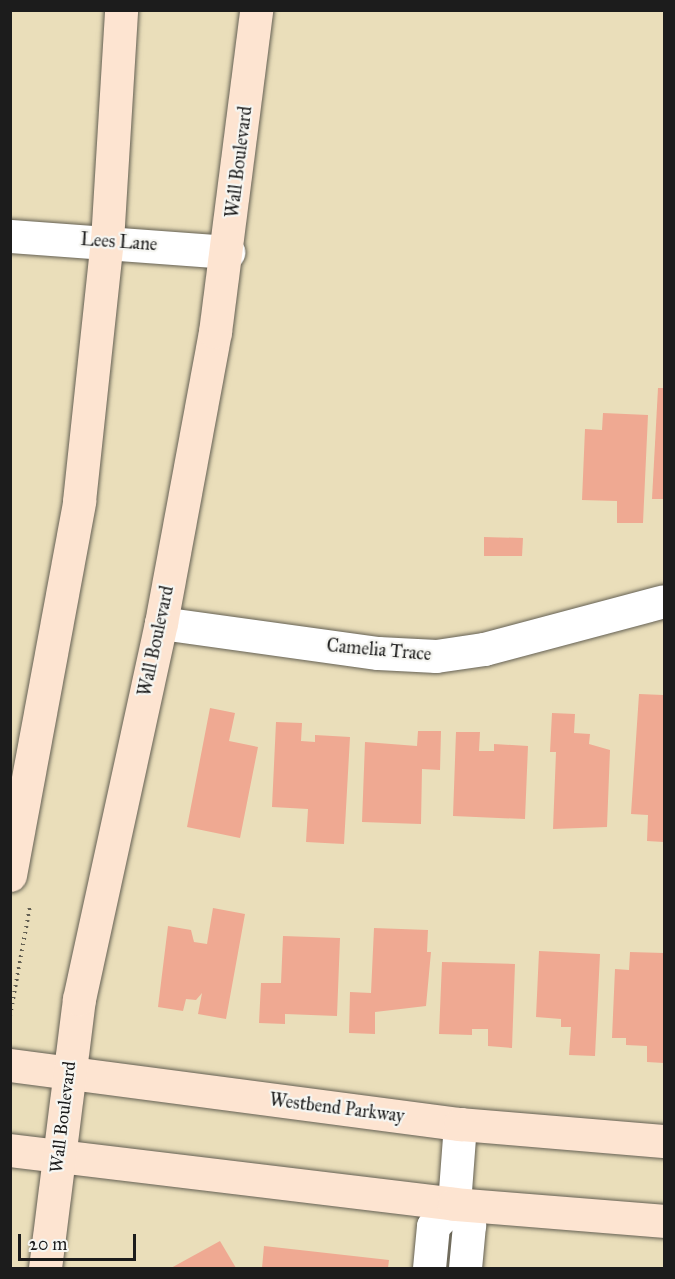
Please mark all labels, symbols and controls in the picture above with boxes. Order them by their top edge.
street label: Wall Boulevard [221,105,257,219]
street label: Lees Lane [80,229,158,255]
street label: Wall Boulevard [134,584,178,698]
street label: Camelia Trace [326,635,432,665]
street label: Wall Boulevard [45,1060,81,1174]
street label: Westbend Parkway [268,1089,406,1127]
scale bar [21,1222,140,1260]
text: 20 m [29,1233,67,1255]

